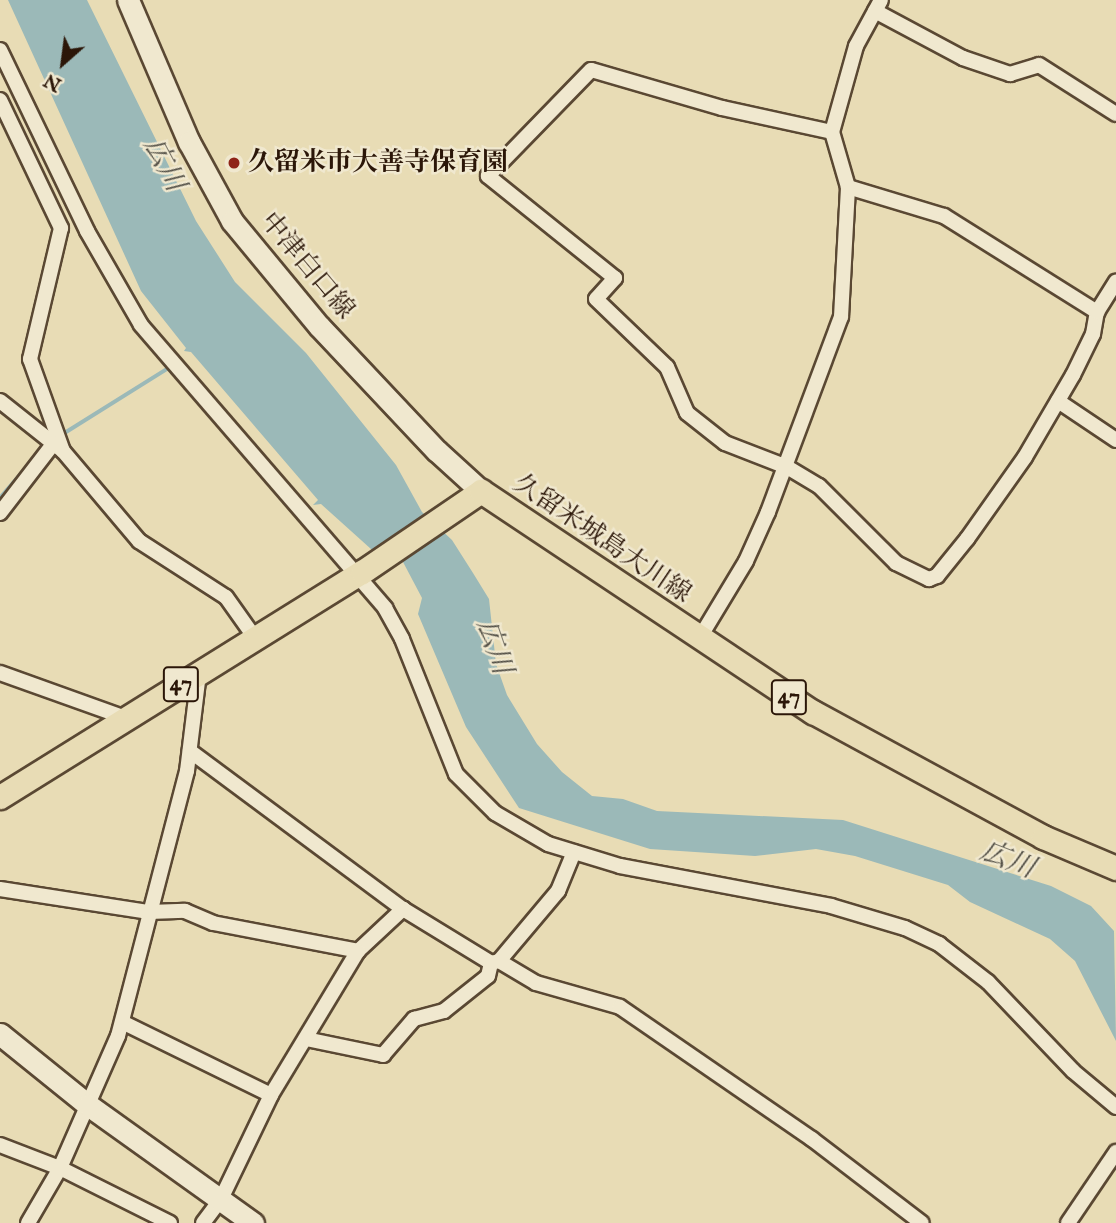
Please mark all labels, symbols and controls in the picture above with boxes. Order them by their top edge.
north arrow [28,28,98,98]
text: N [40,67,66,96]
water label: 広川 [135,132,191,198]
place label: 久留米市大善寺保育園 [248,147,508,179]
marker: 久留米市大善寺保育園 [226,155,242,171]
street label: 中津白口線 [253,206,361,326]
street label: 久留米城島大川線 [507,468,697,610]
water label: 広川 [468,615,518,679]
road number: 47 [162,664,200,704]
road number: 47 [770,676,808,718]
water label: 広川 [975,835,1039,887]

